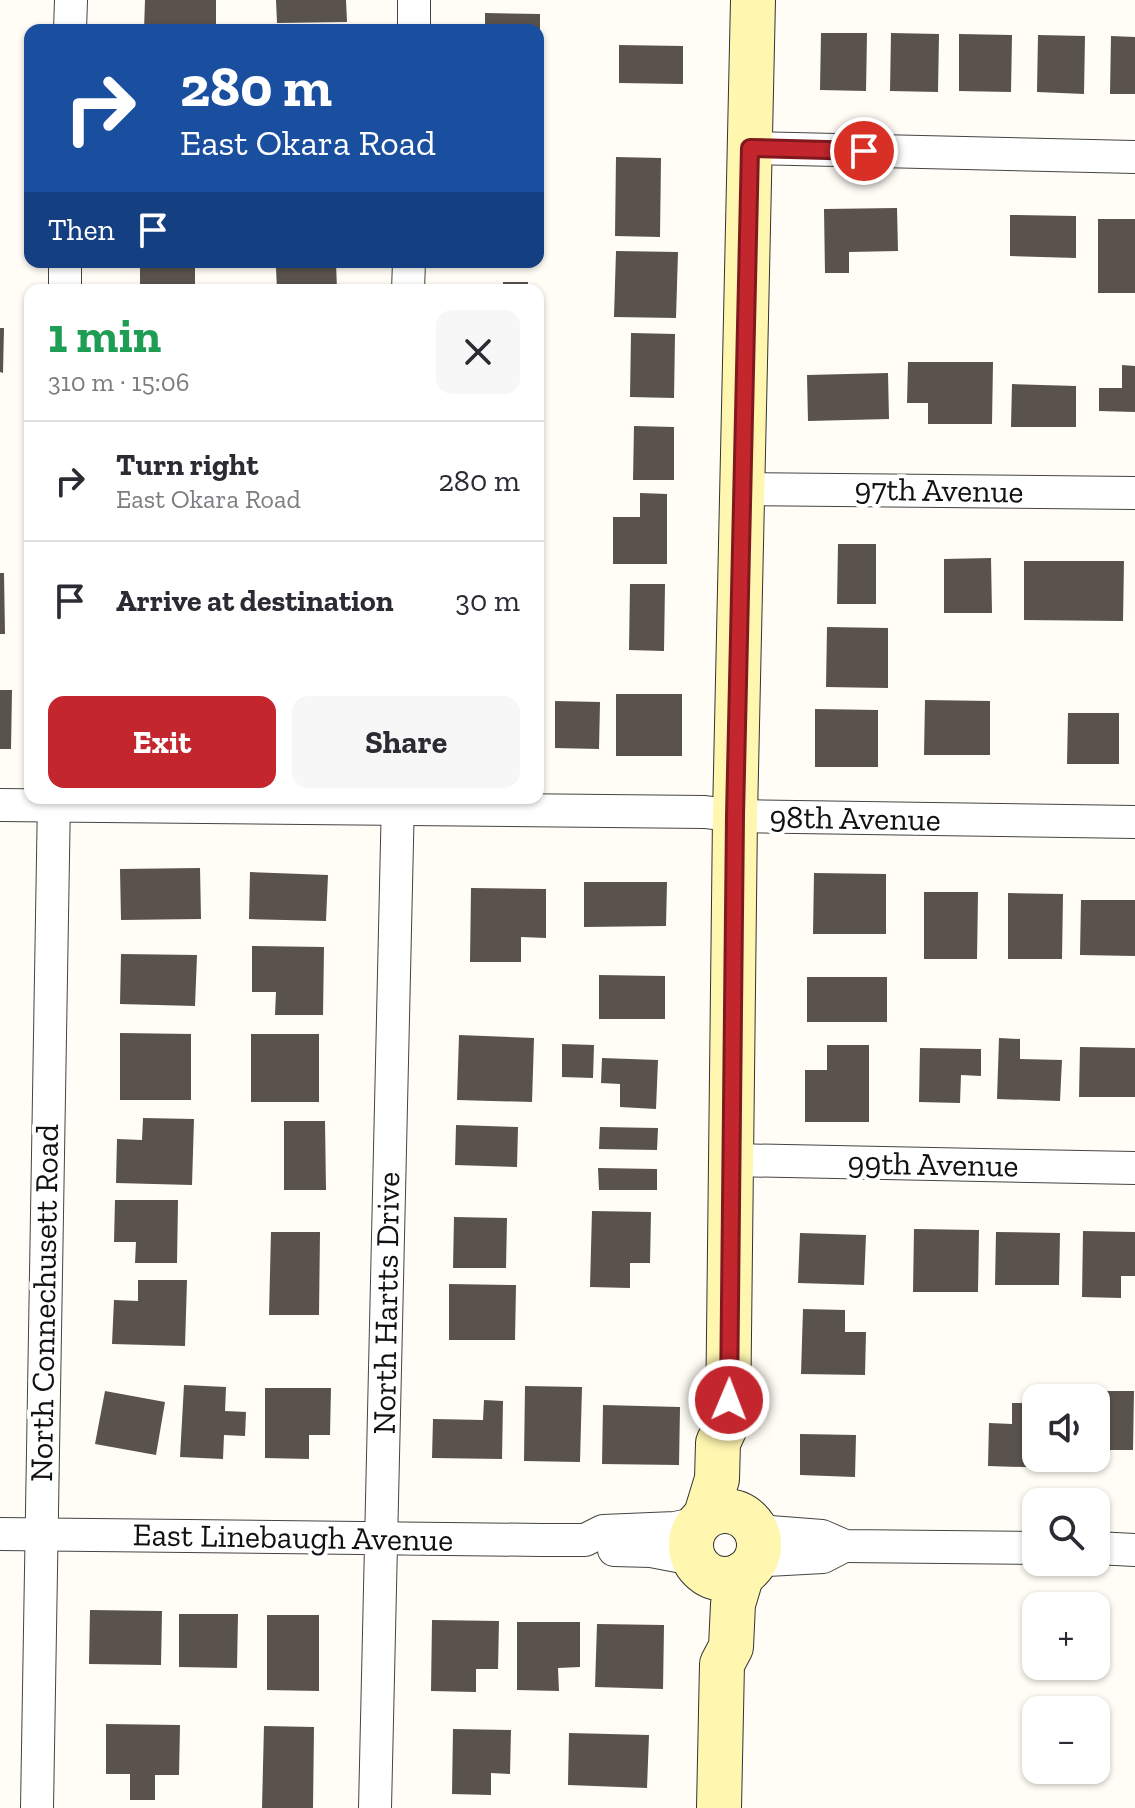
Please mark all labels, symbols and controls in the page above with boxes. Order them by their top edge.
text: 280 m [180,53,332,120]
icon: right [48,56,152,160]
pin [830,117,898,185]
text: East Okara Road [180,121,436,164]
icon: arrive [842,129,886,173]
icon: arrive [131,208,175,252]
text: Then [48,212,115,248]
text: 1 min [48,307,161,364]
button: close [436,310,520,394]
text: 310 m · 15:06 [48,366,189,398]
text: Turn right [116,447,258,483]
icon: right [48,459,92,503]
text: 280 m [438,463,520,499]
street label: 97th Avenue [854,470,1024,510]
text: East Okara Road [116,483,301,515]
icon: arrive [48,579,92,623]
text: Arrive at destination [116,583,393,619]
text: 30 m [455,583,520,619]
button: Exit [48,696,276,788]
button: Share [292,696,520,788]
street label: 98th Avenue [769,798,941,838]
street label: North Connechusett Road [22,1123,66,1482]
street label: 99th Avenue [847,1144,1019,1184]
street label: North Hartts Drive [365,1171,407,1435]
position arrow [687,1358,771,1442]
map controls [1022,1384,1110,1784]
button: sound [1022,1384,1110,1472]
button: search [1022,1488,1110,1576]
street label: East Linebaugh Avenue [132,1515,454,1559]
button: + [1022,1592,1110,1680]
button: − [1022,1696,1110,1784]

